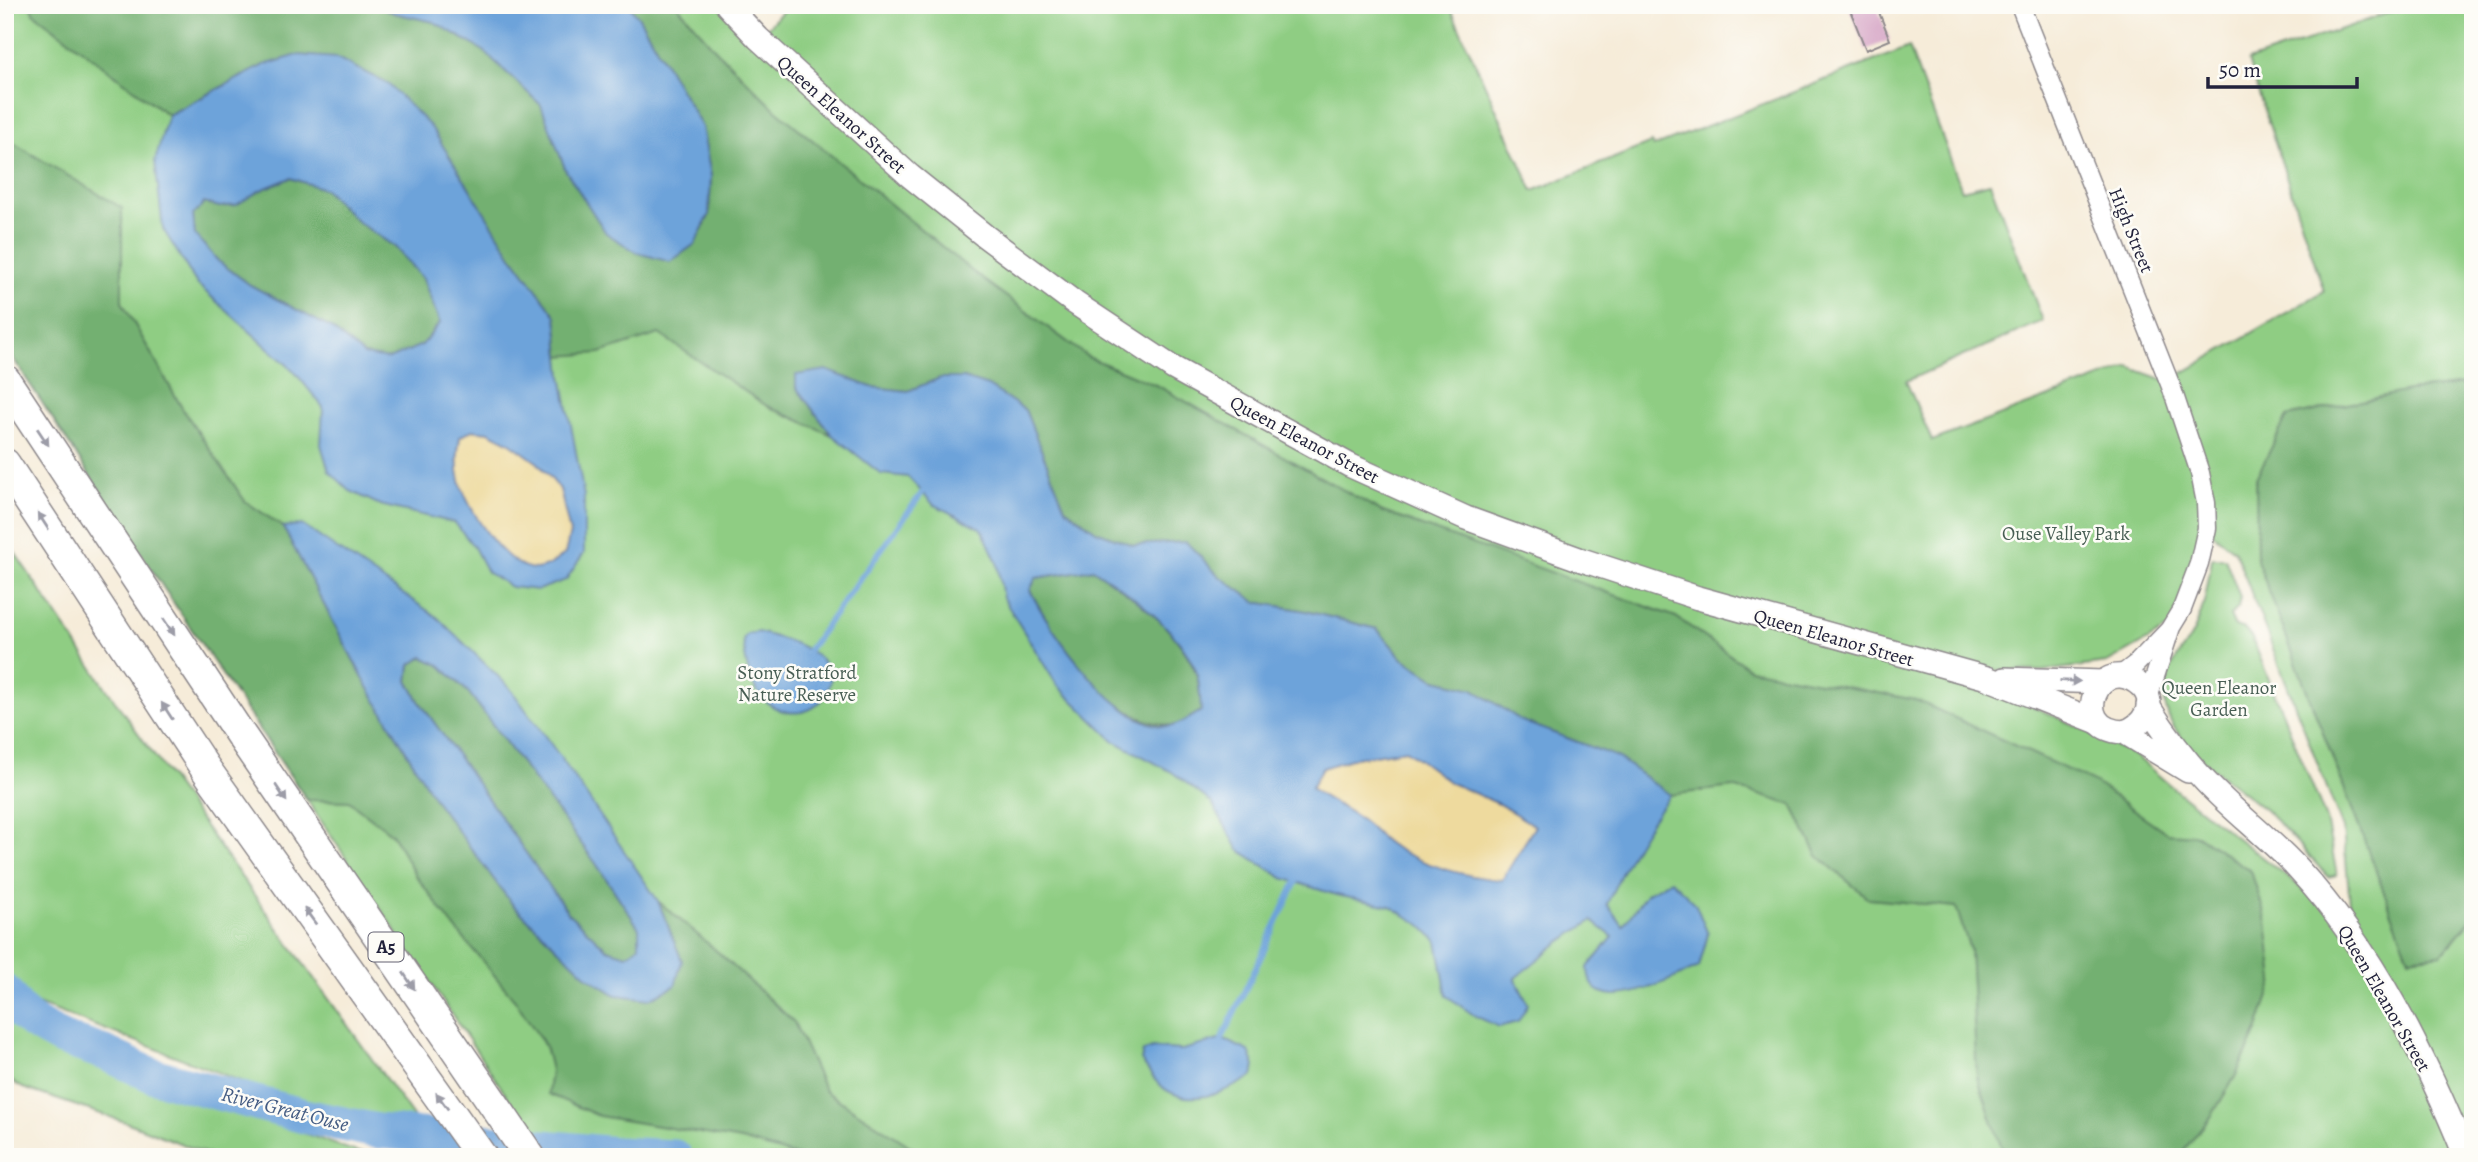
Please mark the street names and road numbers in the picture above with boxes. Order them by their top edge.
street label: Queen Eleanor Street [771,50,912,180]
street label: High Street [2102,184,2160,277]
street label: Queen Eleanor Street [1225,390,1384,490]
street label: Queen Eleanor Street [1751,603,1917,673]
street label: Queen Eleanor Street [2331,920,2437,1077]
road number: A5 [368,932,404,962]

